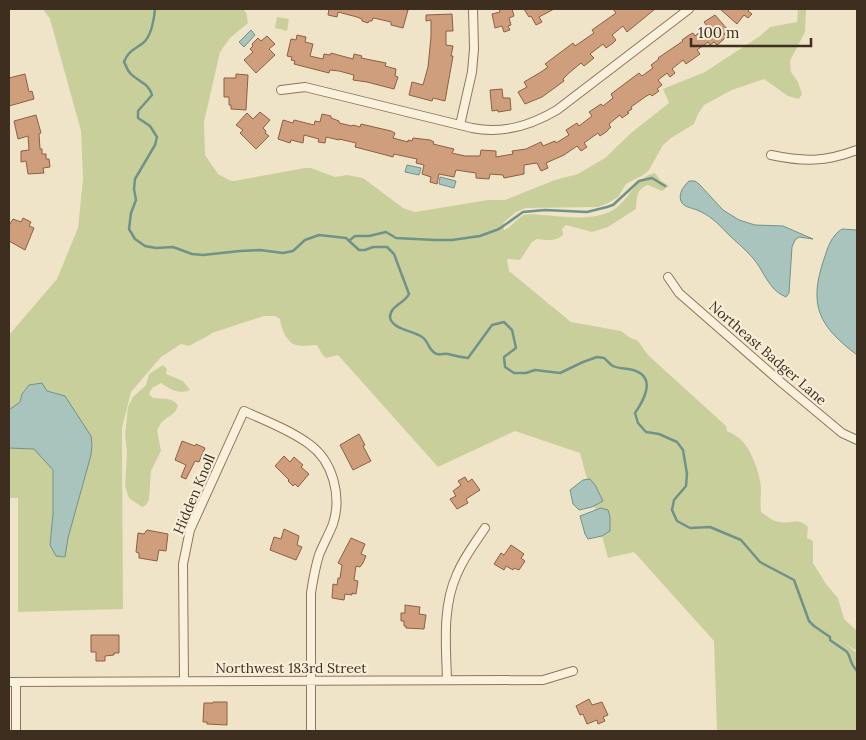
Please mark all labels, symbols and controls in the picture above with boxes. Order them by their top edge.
scale bar [691,15,811,47]
text: 100 m [698,23,739,42]
street label: Northeast Badger Lane [705,297,831,409]
street label: Hidden Knoll [169,451,219,537]
street label: Northwest 183rd Street [215,659,367,677]

